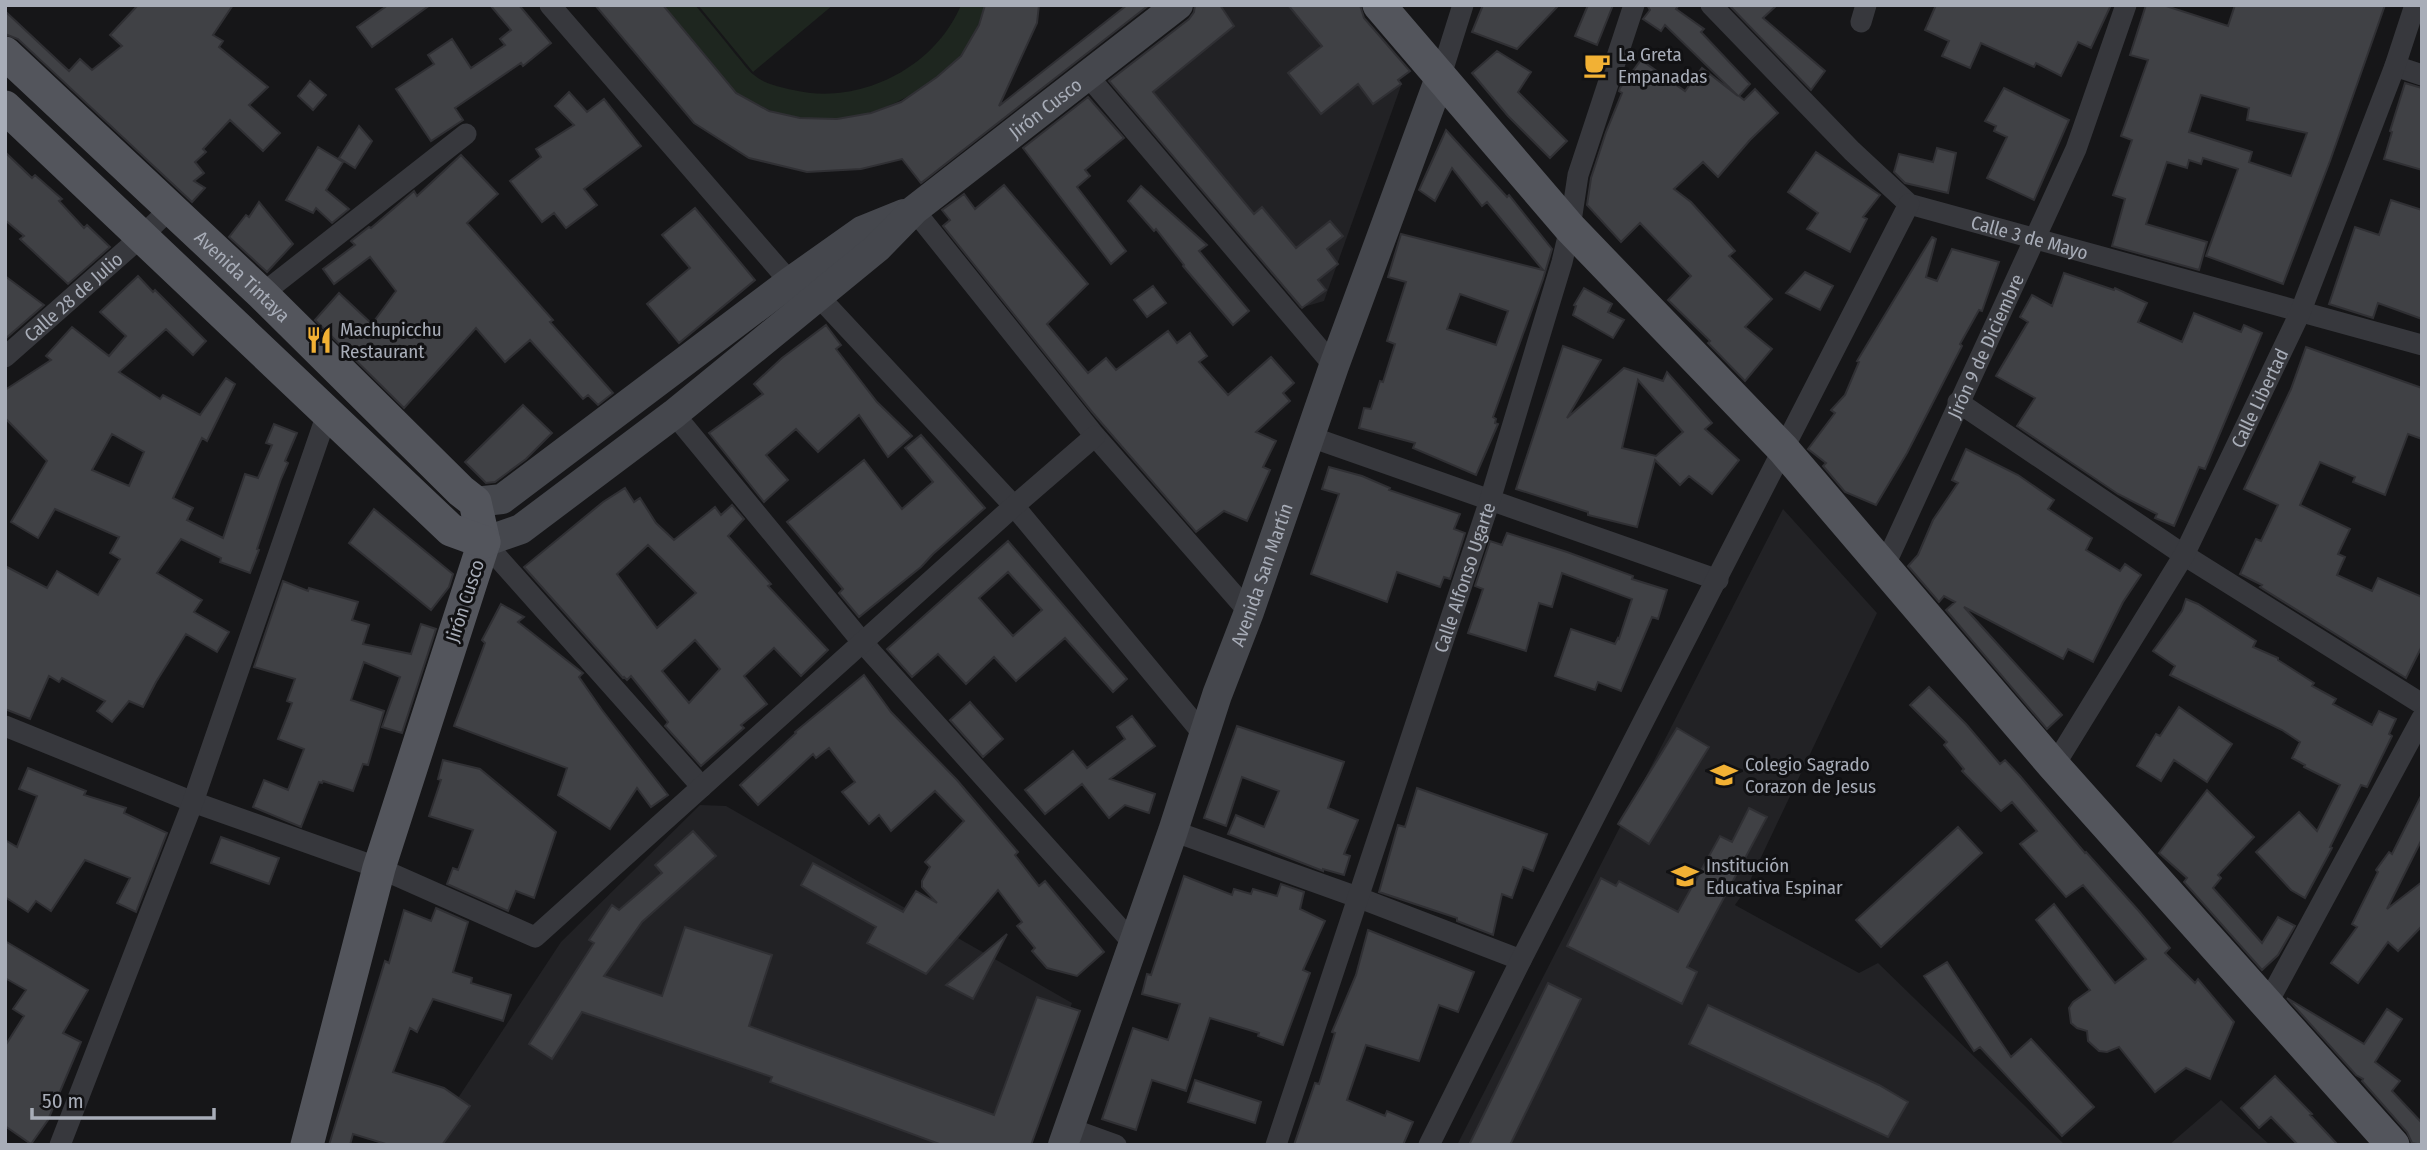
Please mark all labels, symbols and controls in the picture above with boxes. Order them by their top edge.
place label: La Greta Empanadas [1618,43,1707,88]
cafe icon: La Greta Empanadas [1582,50,1612,80]
street label: Jirón Cusco [1004,73,1086,144]
street label: Calle 3 de Mayo [1969,210,2091,264]
street label: Avenida Tintaya [190,226,295,327]
street label: Calle 28 de Julio [19,247,127,346]
street label: Jirón 9 de Diciembre [1942,270,2029,422]
place label: Machupicchu Restaurant [340,318,442,363]
restaurant icon: Machupicchu Restaurant [304,325,334,355]
street label: Calle Libertad [2226,345,2293,451]
street label: Calle Alfonso Ugarte [1429,499,1500,655]
street label: Avenida San Martín [1225,500,1297,649]
street label: Jirón Cusco [441,557,489,645]
place label: Colegio Sagrado Corazon de Jesus [1745,753,1876,798]
school or university icon: Colegio Sagrado Corazon de Jesus [1709,760,1739,790]
place label: Institución Educativa Espinar [1706,854,1843,899]
school or university icon: Institución Educativa Espinar [1670,861,1700,891]
scale bar [32,1076,214,1120]
text: 50 m [42,1088,84,1114]

